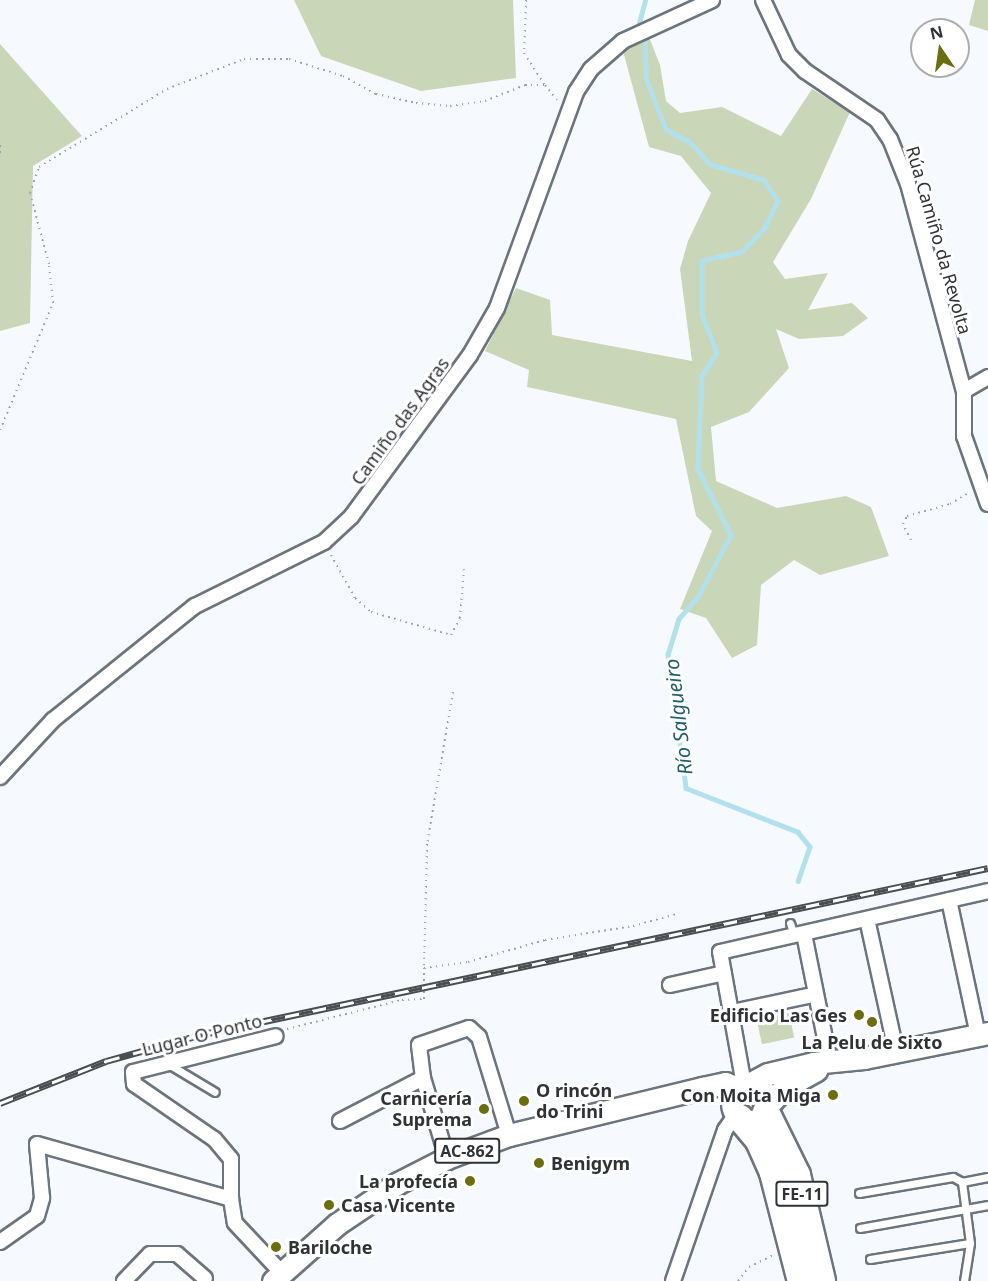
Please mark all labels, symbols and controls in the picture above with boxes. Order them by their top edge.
north arrow [910,18,970,78]
text: N [928,20,945,45]
street label: Rúa Camiño da Revolta [902,143,976,337]
street label: Camiño das Agras [346,353,454,489]
water label: Río Salgueiro [659,658,697,776]
place label: Edificio Las Ges [710,1004,847,1026]
marker: Edificio Las Ges [852,1008,866,1022]
street label: Lugar O Ponto [140,1010,264,1060]
marker: La Pelu de Sixto [865,1015,879,1029]
place label: La Pelu de Sixto [802,1031,942,1053]
place label: O rincón do Trini [536,1080,612,1122]
place label: Con Moita Miga [680,1084,821,1106]
place label: Carnicería Suprema [380,1088,472,1130]
marker: Con Moita Miga [826,1088,840,1102]
marker: O rincón do Trini [517,1094,531,1108]
marker: Carnicería Suprema [477,1102,491,1116]
road number: AC-862 [434,1138,500,1164]
place label: Benigym [551,1152,630,1174]
marker: Benigym [532,1156,546,1170]
place label: La profecía [359,1170,458,1192]
marker: La profecía [463,1174,477,1188]
road number: FE-11 [775,1181,829,1207]
place label: Casa Vicente [341,1194,455,1216]
marker: Casa Vicente [322,1198,336,1212]
place label: Bariloche [288,1236,373,1258]
marker: Bariloche [269,1240,283,1254]

